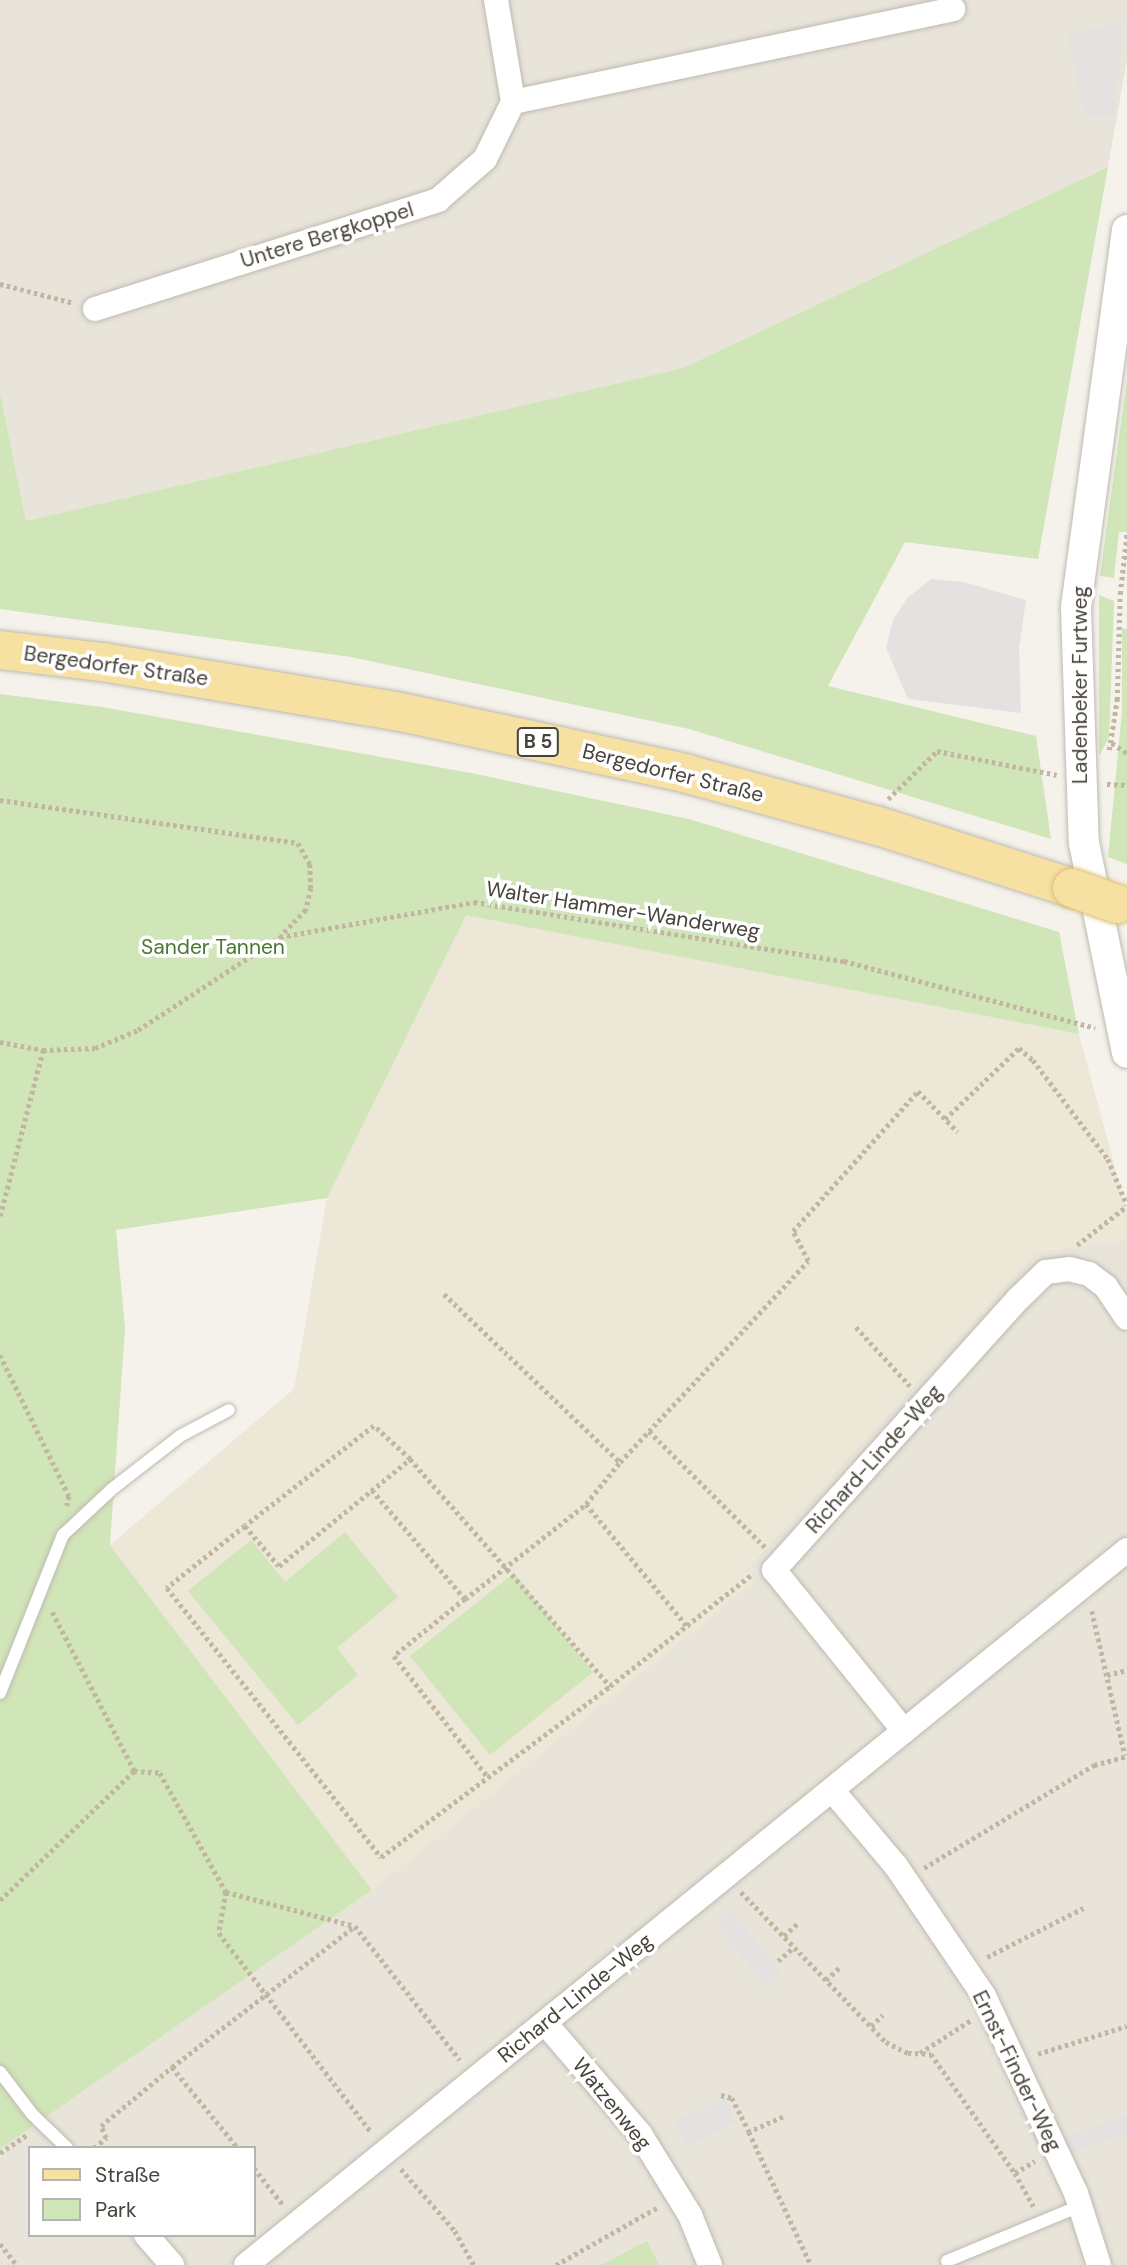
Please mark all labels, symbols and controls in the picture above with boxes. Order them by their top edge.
street label: Untere Bergkoppel [237,197,417,273]
street label: Ladenbeker Furtweg [1067,586,1093,784]
street label: Bergedorfer Straße [22,641,210,691]
road number: B 5 [515,726,561,758]
street label: Bergedorfer Straße [580,738,766,808]
street label: Walter Hammer-Wanderweg [484,876,762,944]
park label: Sander Tannen [141,934,285,960]
street label: Richard-Linde-Weg [801,1379,947,1539]
street label: Richard-Linde-Weg [493,1928,657,2068]
street label: Ernst-Finder-Weg [967,1986,1067,2156]
street label: Watzenweg [567,2053,657,2155]
legend [28,2146,256,2237]
text: Straße [95,2161,160,2189]
text: Park [95,2196,136,2224]

